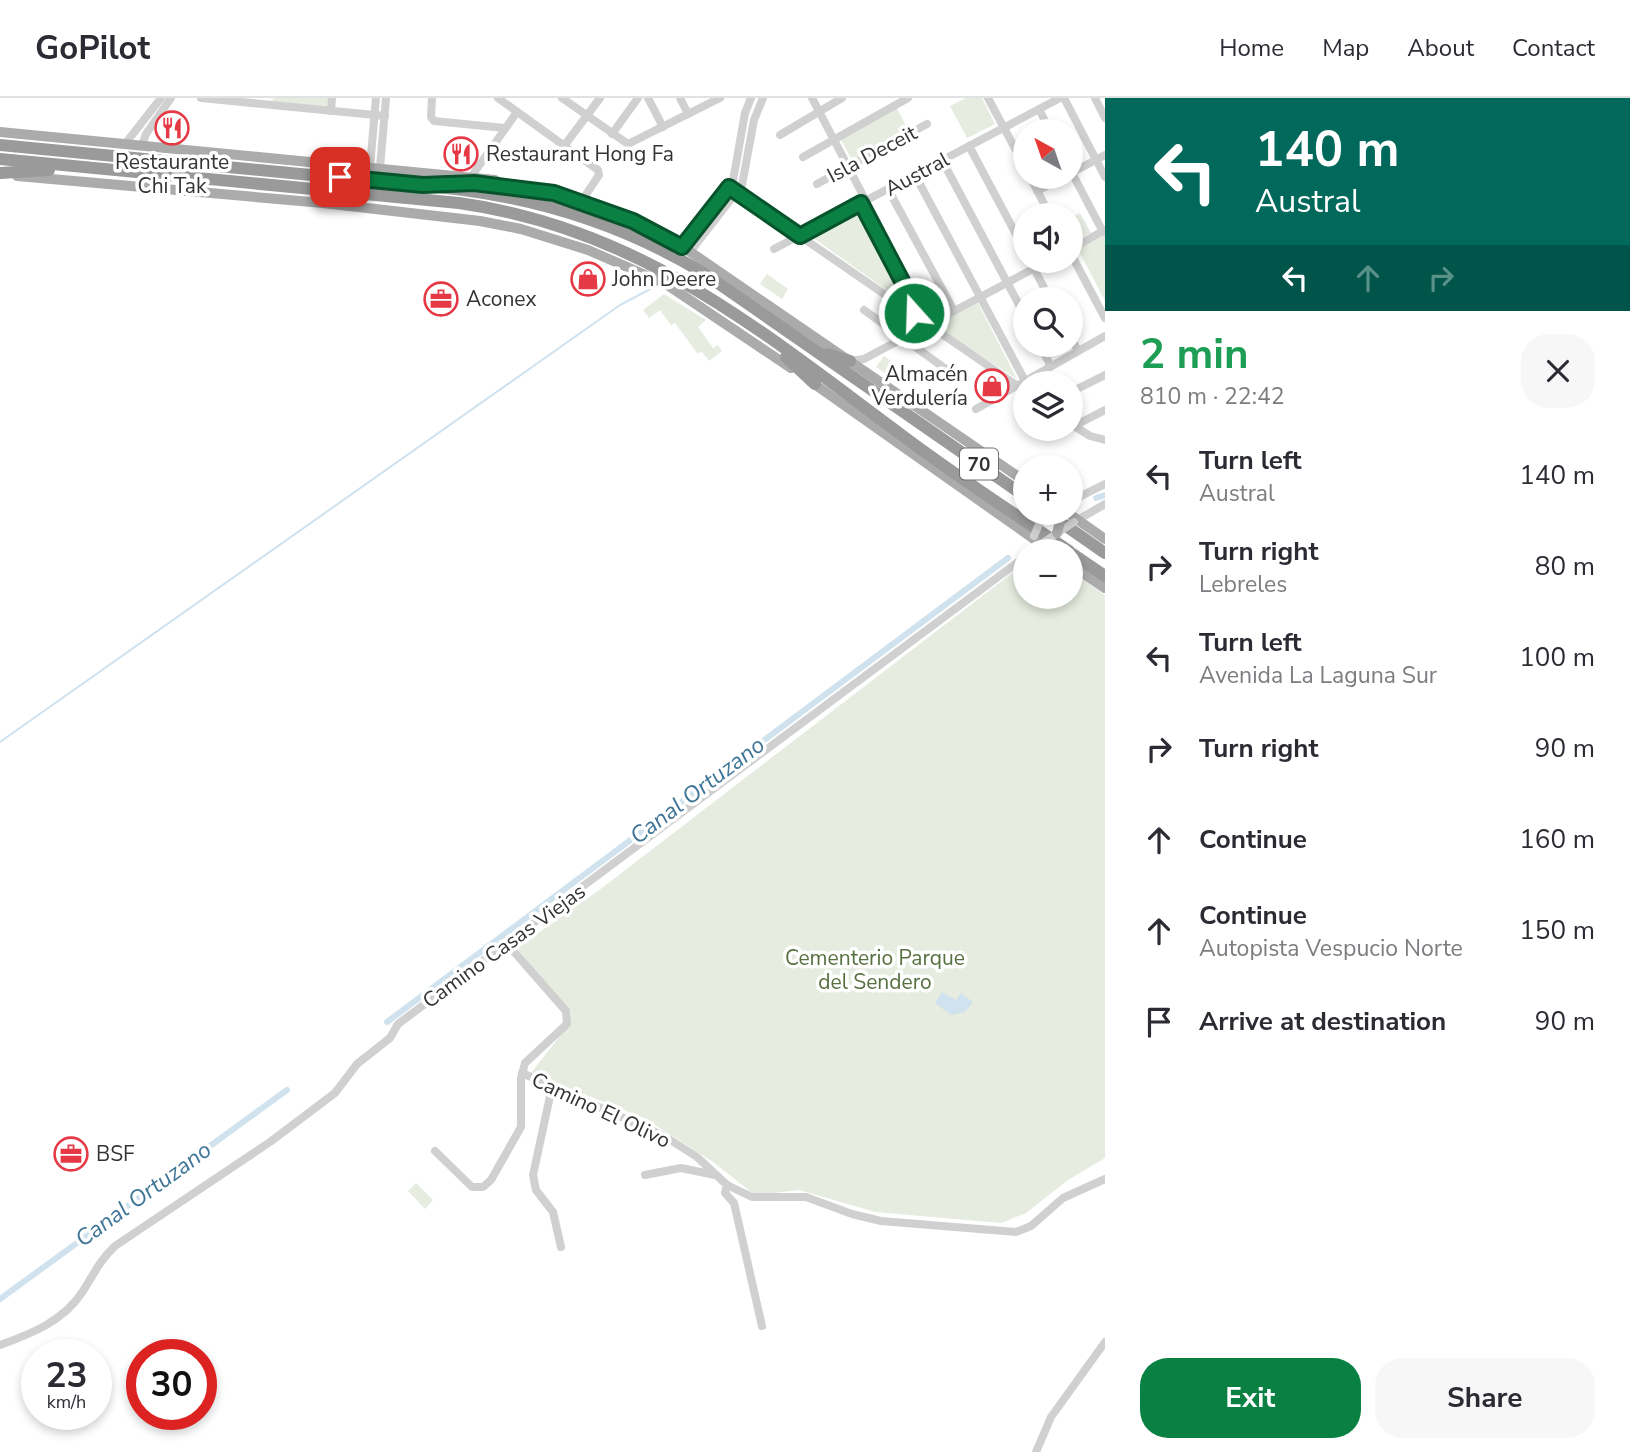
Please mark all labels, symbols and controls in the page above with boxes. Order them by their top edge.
text: GoPilot [35,26,150,71]
text: Home [1219,32,1284,64]
text: Map [1322,32,1369,64]
text: About [1407,32,1474,64]
text: Contact [1512,32,1595,64]
restaurant icon: Restaurante Chi Tak [153,109,191,147]
text: 140 m [1255,116,1399,183]
street label: Isla Deceit [822,118,922,189]
north arrow [1013,119,1083,189]
map controls [1013,119,1083,609]
icon: left [1140,126,1231,217]
restaurant icon: Restaurant Hong Fa [442,135,480,173]
place label: Restaurant Hong Fa [486,140,674,168]
street label: Austral [880,145,955,203]
pin [310,147,370,207]
place label: Restaurante Chi Tak [115,148,229,200]
icon: arrive [321,158,359,196]
text: Austral [1255,180,1360,223]
button: sound [1013,203,1083,273]
icon: left [1276,259,1314,297]
icon: ahead [1349,259,1387,297]
icon: right [1422,259,1460,297]
shop icon: John Deere [569,260,607,298]
place label: John Deere [611,265,716,293]
position arrow [877,276,951,350]
office icon: Aconex [422,280,460,318]
place label: Aconex [466,285,536,313]
button: search [1013,287,1083,357]
text: 2 min [1140,326,1249,383]
button: close [1521,334,1595,408]
place label: Almacén Verdulería [870,360,968,412]
shop icon: Almacén Verdulería [973,367,1011,405]
button: layers [1013,371,1083,441]
text: 810 m · 22:42 [1140,381,1285,412]
text: Turn left [1199,443,1302,478]
road number: 70 [960,448,998,480]
button: + [1013,455,1083,525]
icon: left [1140,457,1178,495]
text: 140 m [1519,458,1595,493]
text: Austral [1199,478,1275,509]
text: Turn right [1199,534,1318,569]
button: − [1013,539,1083,609]
icon: right [1140,548,1178,586]
text: 80 m [1535,549,1595,584]
text: Lebreles [1199,569,1287,600]
text: Turn left [1199,625,1302,660]
icon: left [1140,639,1178,677]
text: 100 m [1519,640,1595,675]
text: Avenida La Laguna Sur [1199,660,1437,691]
water label: Canal Ortuzano [624,729,771,851]
icon: right [1140,730,1178,768]
text: Turn right [1199,731,1318,766]
text: 90 m [1535,731,1595,766]
icon: ahead [1140,821,1178,859]
text: Continue [1199,822,1307,857]
text: 160 m [1519,822,1595,857]
street label: Camino Casas Viejas [417,877,591,1015]
text: Continue [1199,898,1307,933]
icon: ahead [1140,912,1178,950]
text: 150 m [1519,913,1595,948]
text: Autopista Vespucio Norte [1199,933,1463,964]
park label: Cementerio Parque del Sendero [785,944,965,996]
icon: arrive [1140,1003,1178,1041]
text: Arrive at destination [1199,1004,1446,1039]
text: 90 m [1535,1004,1595,1039]
street label: Camino El Olivo [527,1066,675,1154]
water label: Canal Ortuzano [69,1134,218,1254]
office icon: BSF [52,1135,90,1173]
place label: BSF [96,1140,135,1168]
speed limit sign: 30 [126,1339,217,1430]
text: 23 [45,1352,88,1399]
button: Exit [1140,1358,1361,1438]
button: Share [1375,1358,1595,1438]
text: km/h [47,1390,86,1414]

